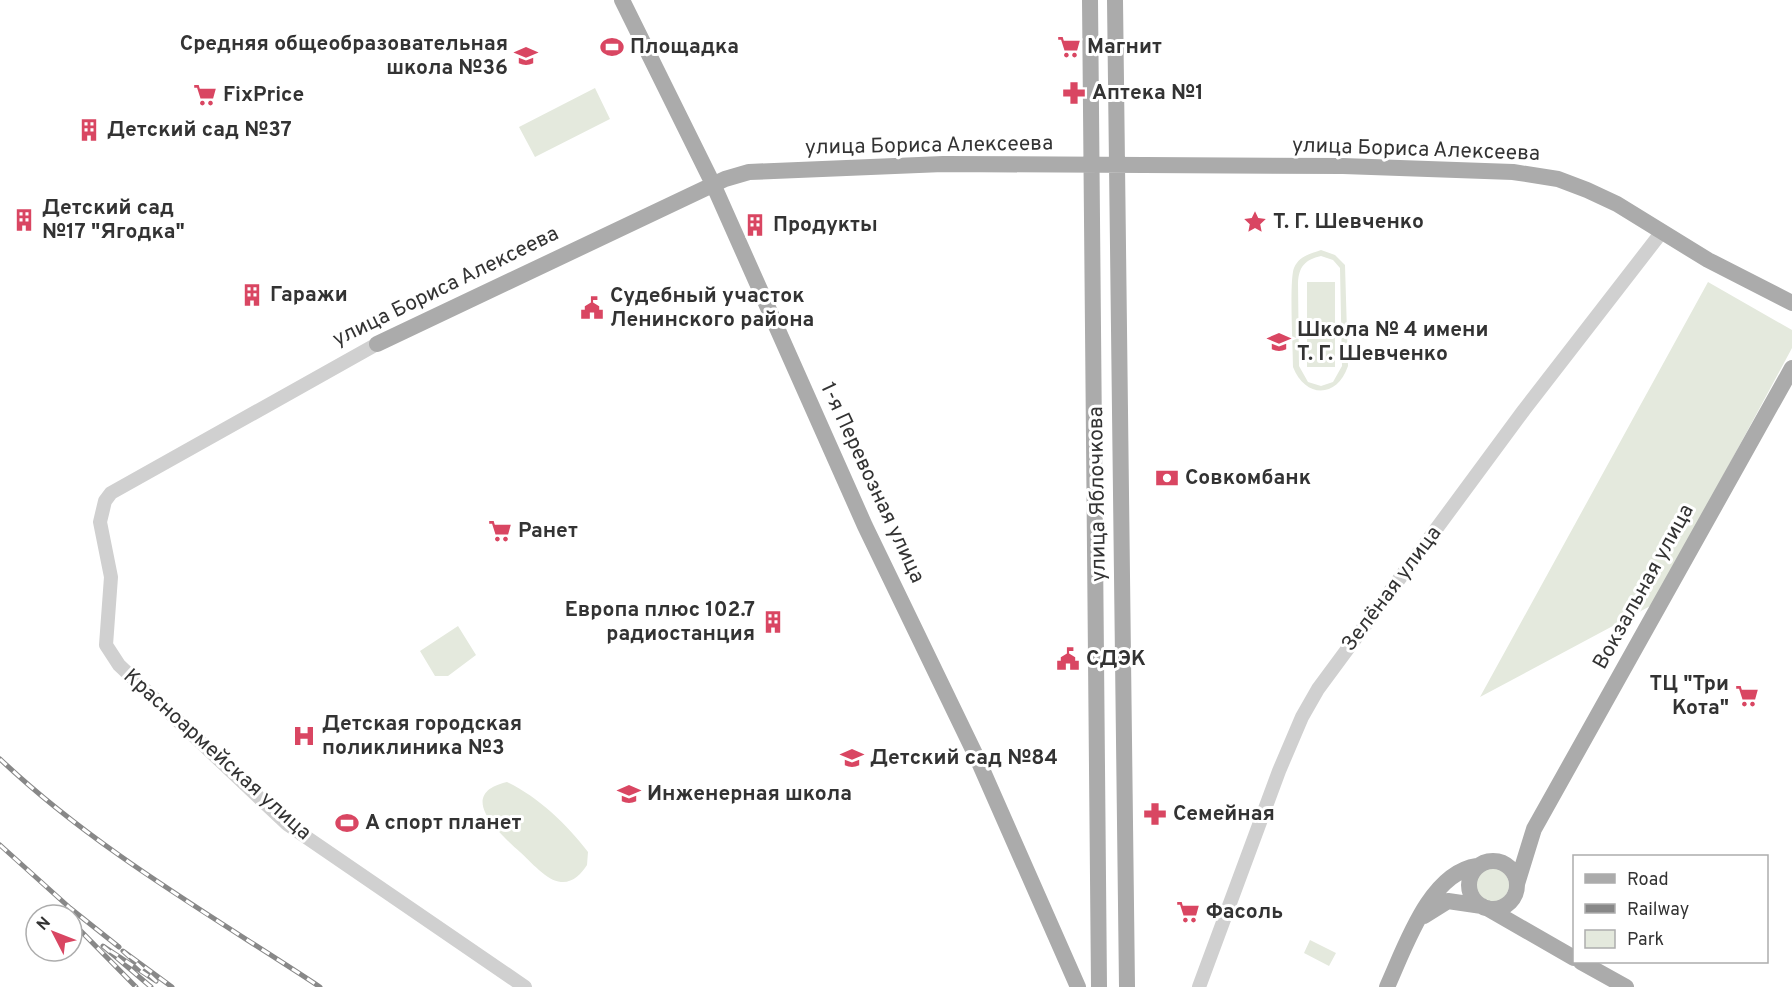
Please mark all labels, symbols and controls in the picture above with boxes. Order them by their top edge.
place label: Средняя общеобразовательная школа №36 [180,31,508,82]
sports icon: Площадка [599,34,625,60]
place label: Площадка [630,34,739,61]
supermarket icon: Магнит [1056,34,1082,60]
place label: Магнит [1087,34,1162,61]
school or university icon: Средняя общеобразовательная школа №36 [513,43,539,69]
pharmacy icon: Аптека №1 [1061,80,1087,106]
place label: Аптека №1 [1092,80,1204,107]
supermarket icon: FixPrice [192,82,218,108]
place label: FixPrice [223,82,304,109]
building icon: Детский сад №37 [76,117,102,143]
place label: Детский сад №37 [107,117,292,144]
street label: улица Бориса Алексеева [805,130,1053,162]
street label: улица Бориса Алексеева [1291,132,1541,168]
place label: Детский сад №17 "Ягодка" [42,195,185,246]
building icon: Детский сад №17 "Ягодка" [11,207,37,233]
place icon: Т. Г. Шевченко [1242,209,1268,235]
place label: Т. Г. Шевченко [1273,209,1424,236]
building icon: Продукты [742,212,768,238]
place label: Продукты [773,212,878,239]
street label: улица Бориса Алексеева [329,220,563,354]
building icon: Гаражи [239,282,265,308]
place label: Гаражи [270,282,348,309]
place label: Судебный участок Ленинского района [610,283,814,334]
public building icon: Судебный участок Ленинского района [579,295,605,321]
place label: Школа № 4 имени Т. Г. Шевченко [1297,317,1488,368]
school or university icon: Школа № 4 имени Т. Г. Шевченко [1266,329,1292,355]
street label: 1-я Перевозная улица [814,378,930,588]
street label: улица Яблочкова [1083,406,1113,582]
bank icon: Совкомбанк [1154,465,1180,491]
place label: Совкомбанк [1185,465,1311,492]
street label: Вокзальная улица [1587,500,1701,674]
supermarket icon: Ранет [487,518,513,544]
place label: Ранет [518,518,578,545]
street label: Зелёная улица [1336,521,1448,657]
place label: Европа плюс 102.7 радиостанция [565,597,755,648]
building icon: Европа плюс 102.7 радиостанция [760,609,786,635]
public building icon: СДЭК [1055,646,1081,672]
place label: СДЭК [1086,646,1146,673]
street label: Красноармейская улица [117,663,317,847]
place label: ТЦ "Три Кота" [1650,671,1729,722]
supermarket icon: ТЦ "Три Кота" [1734,683,1760,709]
place label: Детская городская поликлиника №3 [322,711,522,762]
hospital icon: Детская городская поликлиника №3 [291,723,317,749]
school or university icon: Детский сад №84 [839,745,865,771]
place label: Детский сад №84 [870,745,1058,772]
school or university icon: Инженерная школа [616,781,642,807]
place label: Инженерная школа [647,781,852,808]
pharmacy icon: Семейная [1142,801,1168,827]
place label: Семейная [1173,801,1275,828]
sports icon: А спорт планет [334,810,360,836]
place label: А спорт планет [365,810,522,837]
legend [1573,855,1768,963]
text: Road [1627,869,1669,892]
supermarket icon: Фасоль [1175,899,1201,925]
place label: Фасоль [1206,899,1283,926]
text: Railway [1627,899,1689,922]
north arrow [24,903,84,963]
text: N [33,913,56,935]
text: Park [1627,929,1664,952]

